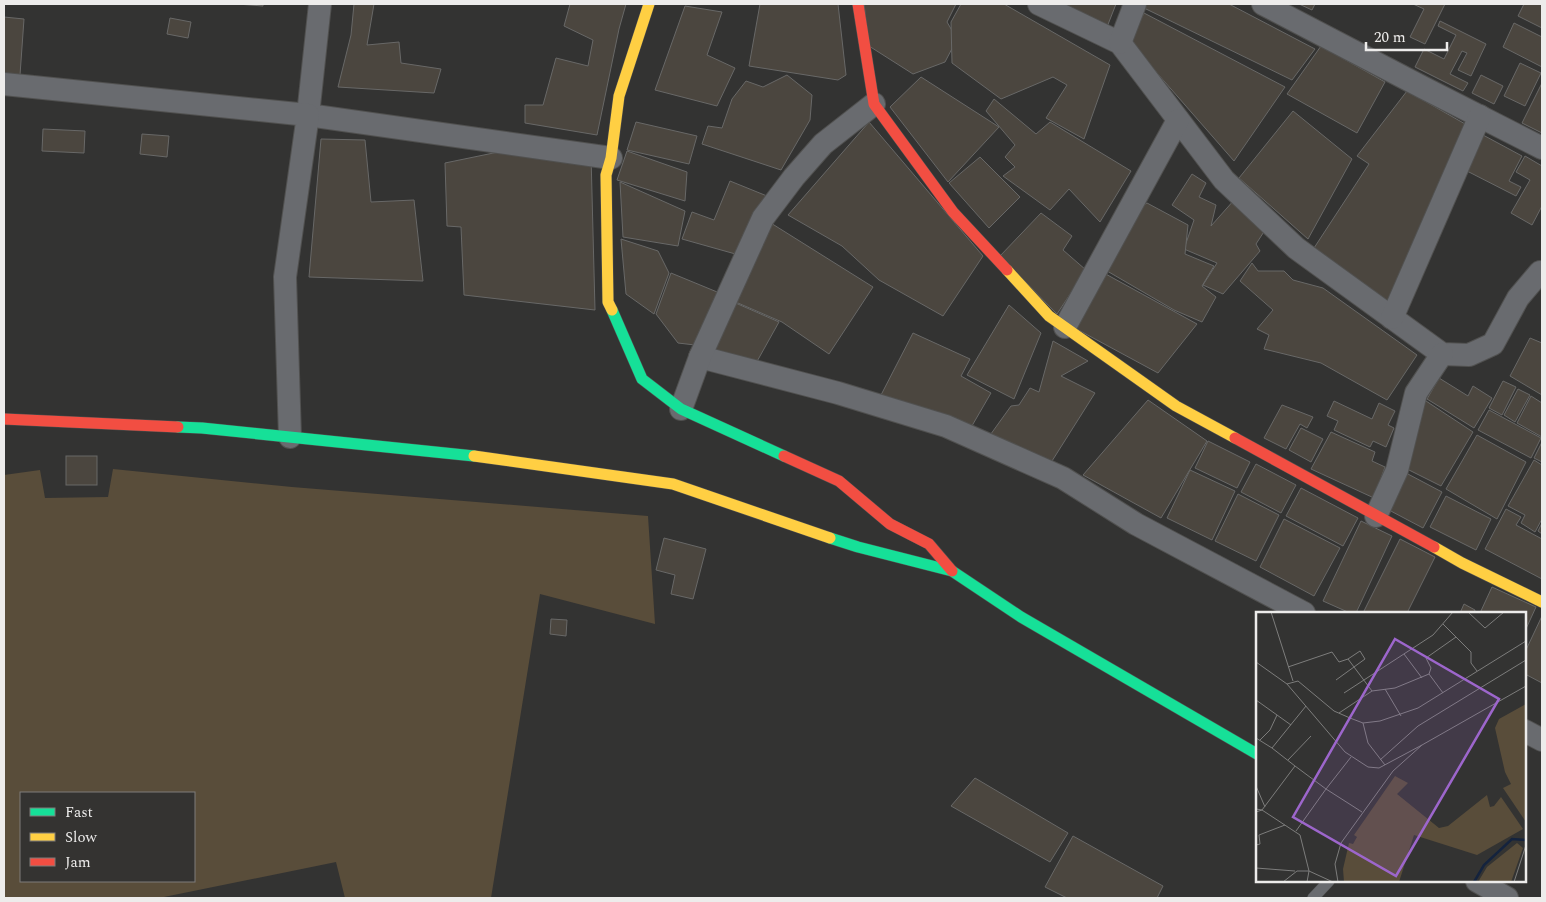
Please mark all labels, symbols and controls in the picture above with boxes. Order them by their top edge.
scale bar [1366,20,1447,52]
text: 20 m [1374,26,1406,49]
inset map [1256,612,1526,882]
legend [20,792,195,882]
text: Fast [65,801,93,824]
text: Slow [65,826,97,849]
text: Jam [65,851,91,874]

